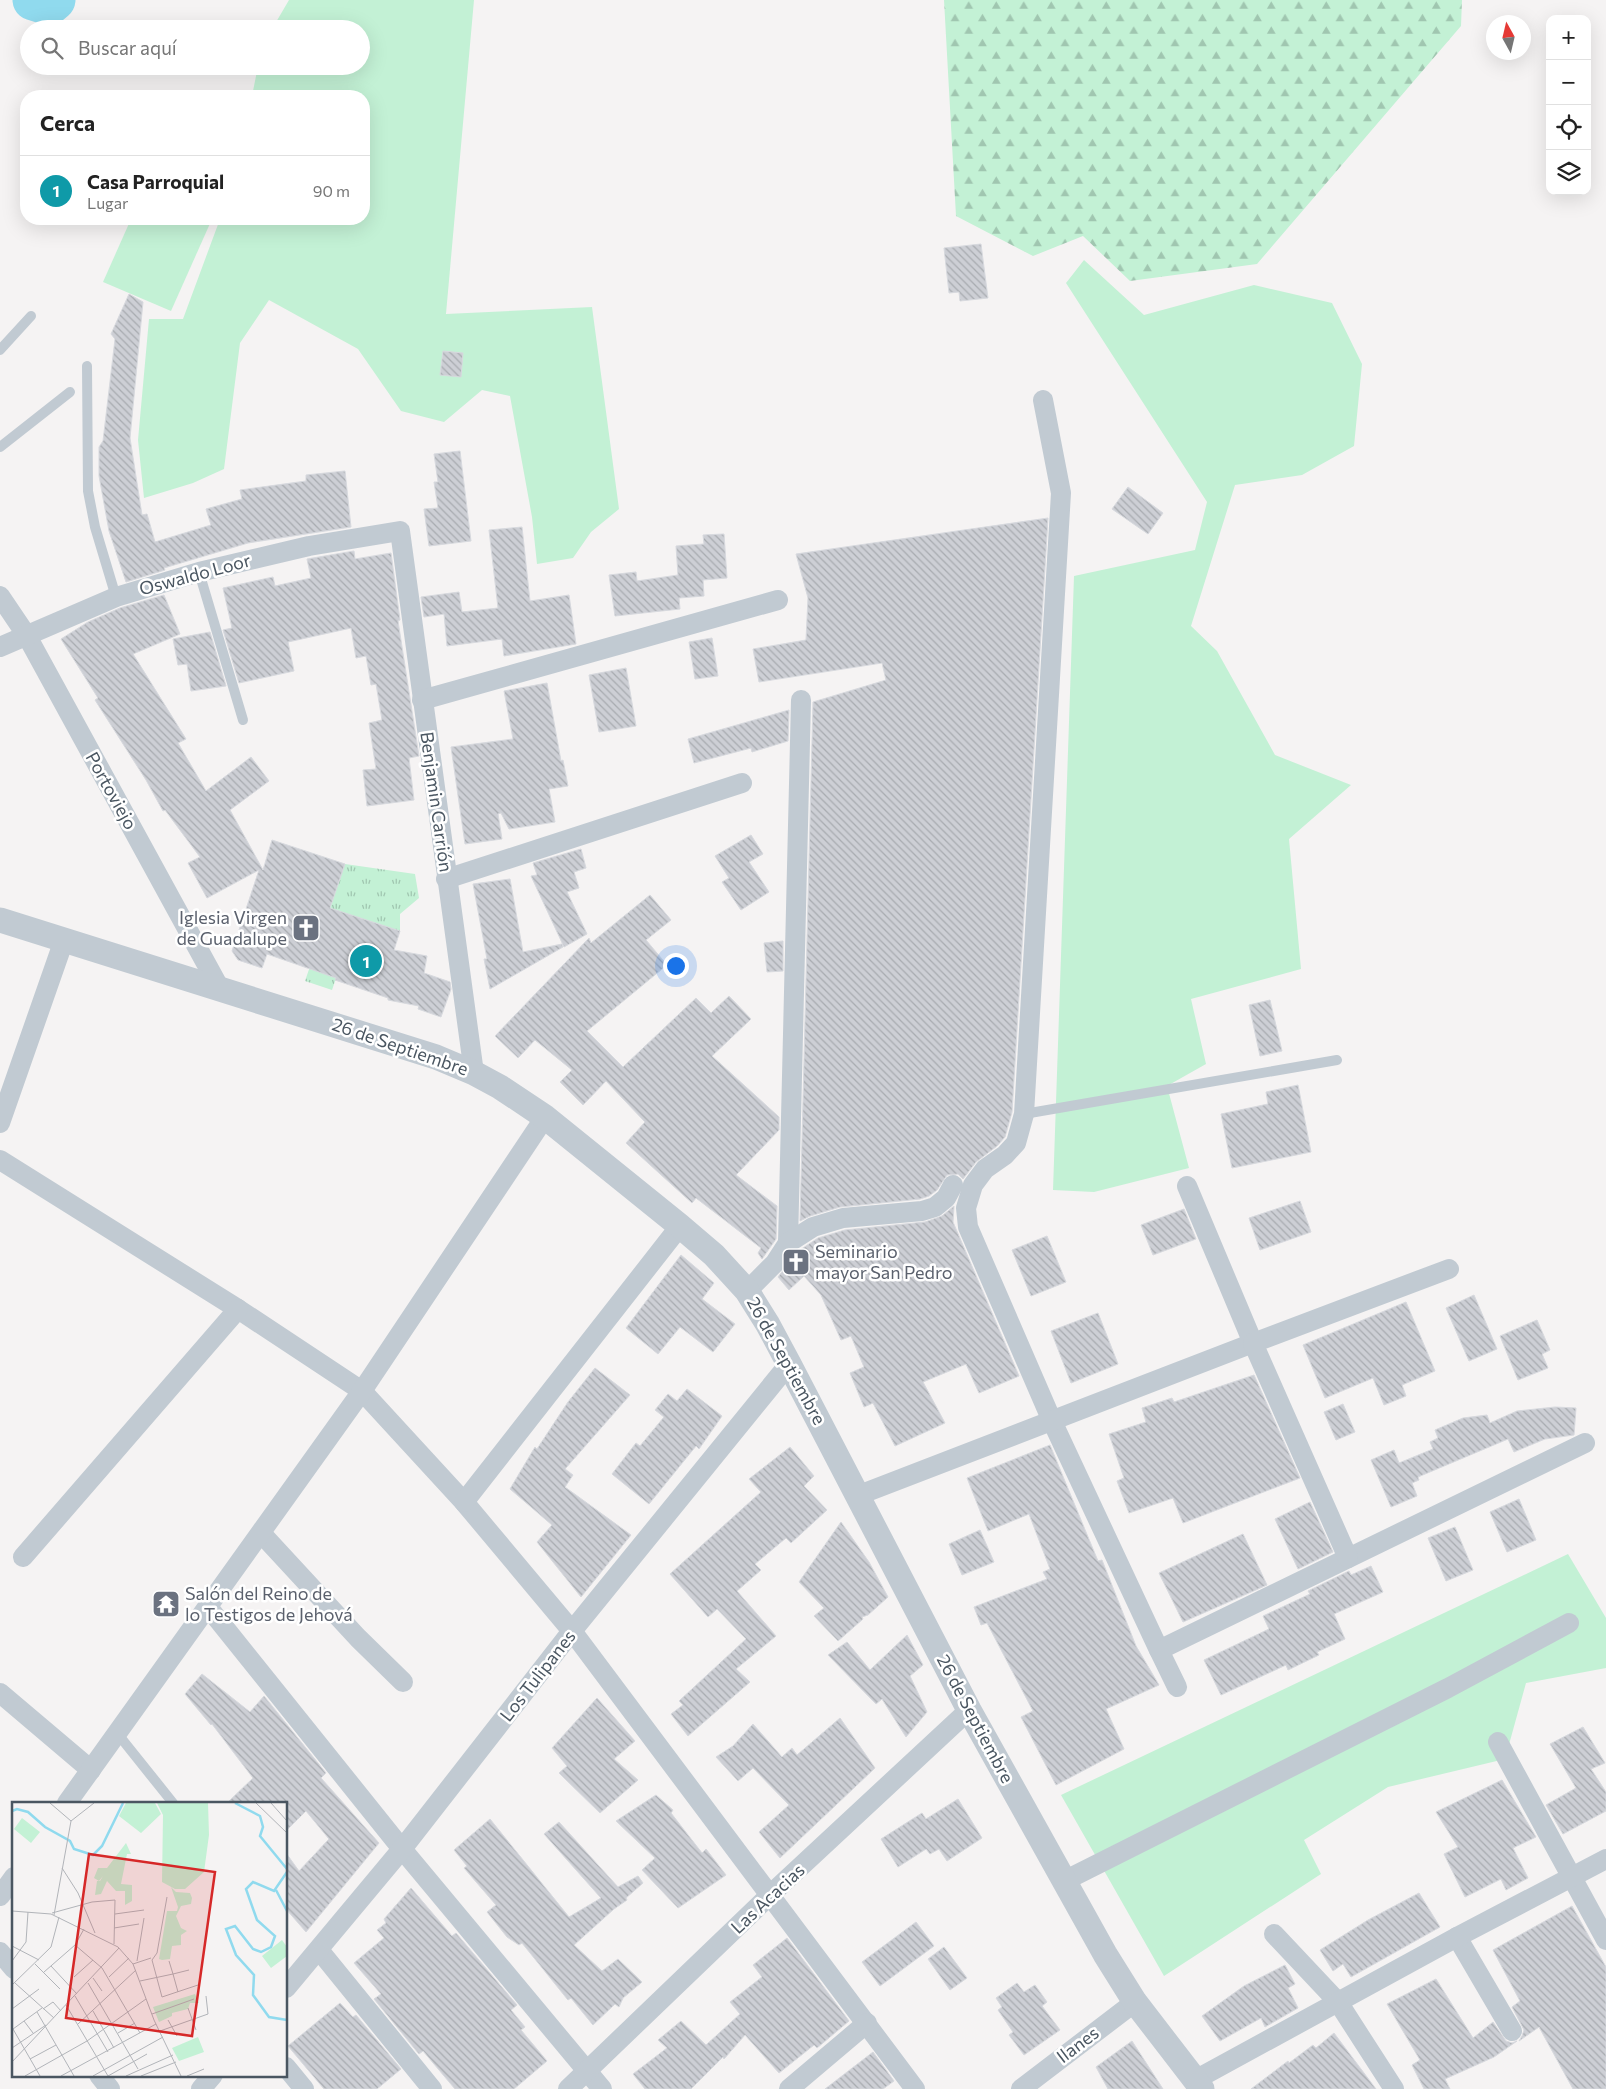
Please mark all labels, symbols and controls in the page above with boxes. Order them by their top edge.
north arrow [1486,15,1531,60]
map controls [1546,15,1591,195]
button: + [1546,15,1591,60]
search box [20,20,370,75]
icon: search [38,34,66,62]
text: Buscar aquí [78,36,177,59]
button: − [1546,60,1591,105]
button: locate [1546,105,1591,150]
text: Cerca [40,110,95,135]
button: layers [1546,150,1591,195]
text: Casa Parroquial [87,170,224,193]
text: 1 [52,181,60,200]
text: 90 m [313,181,350,200]
text: Lugar [87,193,128,212]
street label: Oswaldo Loor [137,549,253,599]
street label: Benjamin Carrión [416,730,458,873]
street label: Portoviejo [82,748,142,833]
place label: Iglesia Virgen de Guadalupe [176,906,287,949]
church icon: Iglesia Virgen de Guadalupe [291,913,321,943]
pin: 1 [350,942,382,980]
your location [663,953,689,979]
street label: 26 de Septiembre [329,1012,471,1080]
place label: Seminario mayor San Pedro [815,1240,953,1283]
church icon: Seminario mayor San Pedro [781,1247,811,1277]
street label: 26 de Septiembre [743,1293,831,1428]
place label: Salón del Reino de lo Testigos de Jehová [185,1582,353,1625]
temple icon: Salón del Reino de lo Testigos de Jehová [151,1589,181,1619]
street label: Los Tulipanes [495,1625,580,1725]
street label: 26 de Septiembre [933,1650,1019,1787]
inset map [12,1802,288,2076]
street label: Las Acacias [726,1859,809,1938]
street label: Ilanes [1052,2021,1103,2067]

